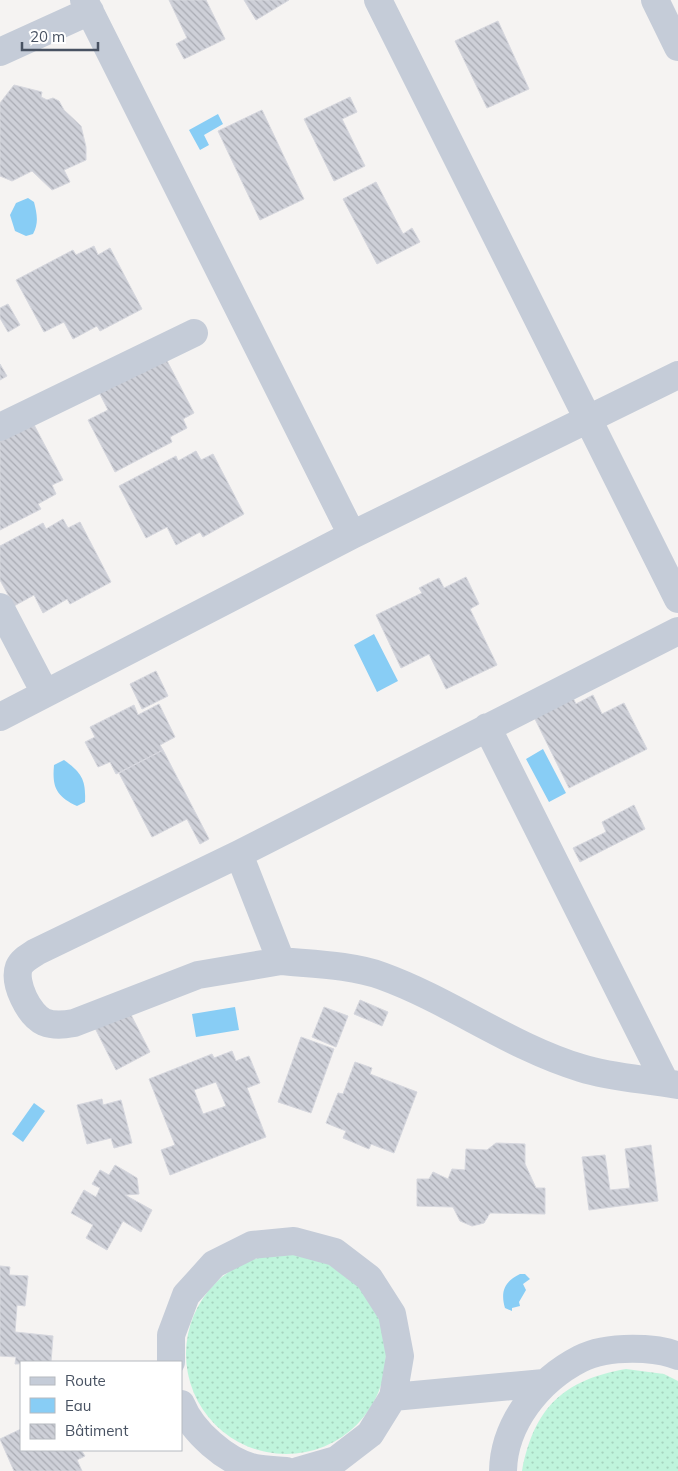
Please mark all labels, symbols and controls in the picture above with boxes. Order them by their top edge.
scale bar [22,20,99,52]
text: 20 m [30,27,65,46]
legend [20,1361,182,1451]
text: Route [65,1371,106,1390]
text: Eau [65,1396,91,1415]
text: Bâtiment [65,1421,128,1440]

